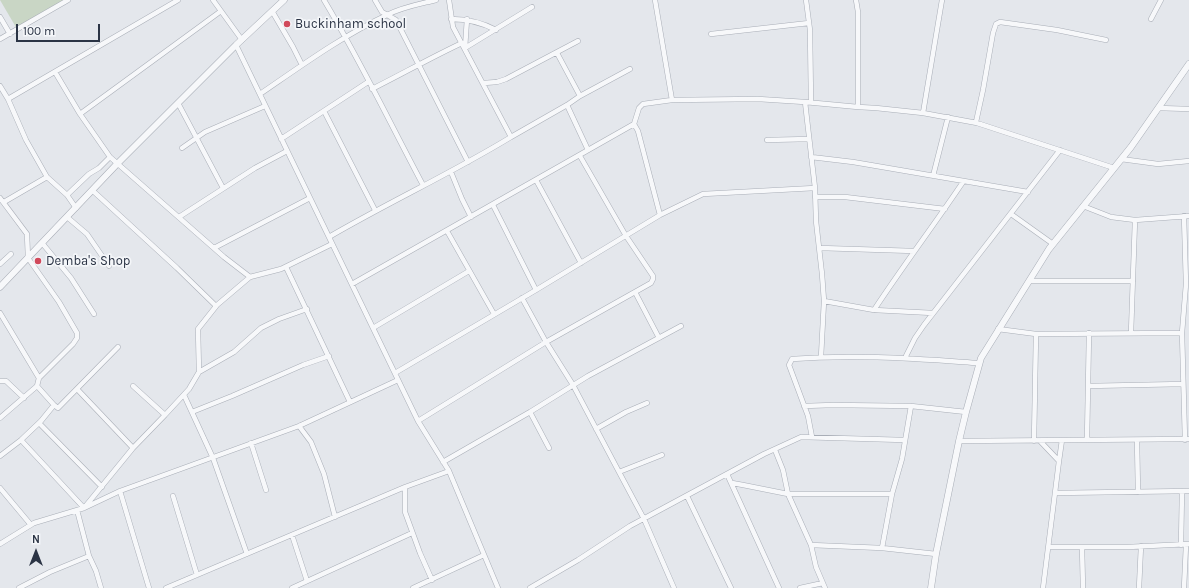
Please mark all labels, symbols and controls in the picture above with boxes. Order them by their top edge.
scale bar [18,16,102,42]
place label: Buckinham school [295,16,406,32]
marker: Buckinham school [282,19,292,29]
text: 100 m [23,24,55,38]
place label: Demba's Shop [46,253,130,269]
marker: Demba's Shop [33,256,43,266]
north arrow [16,532,56,572]
text: N [32,533,40,546]

